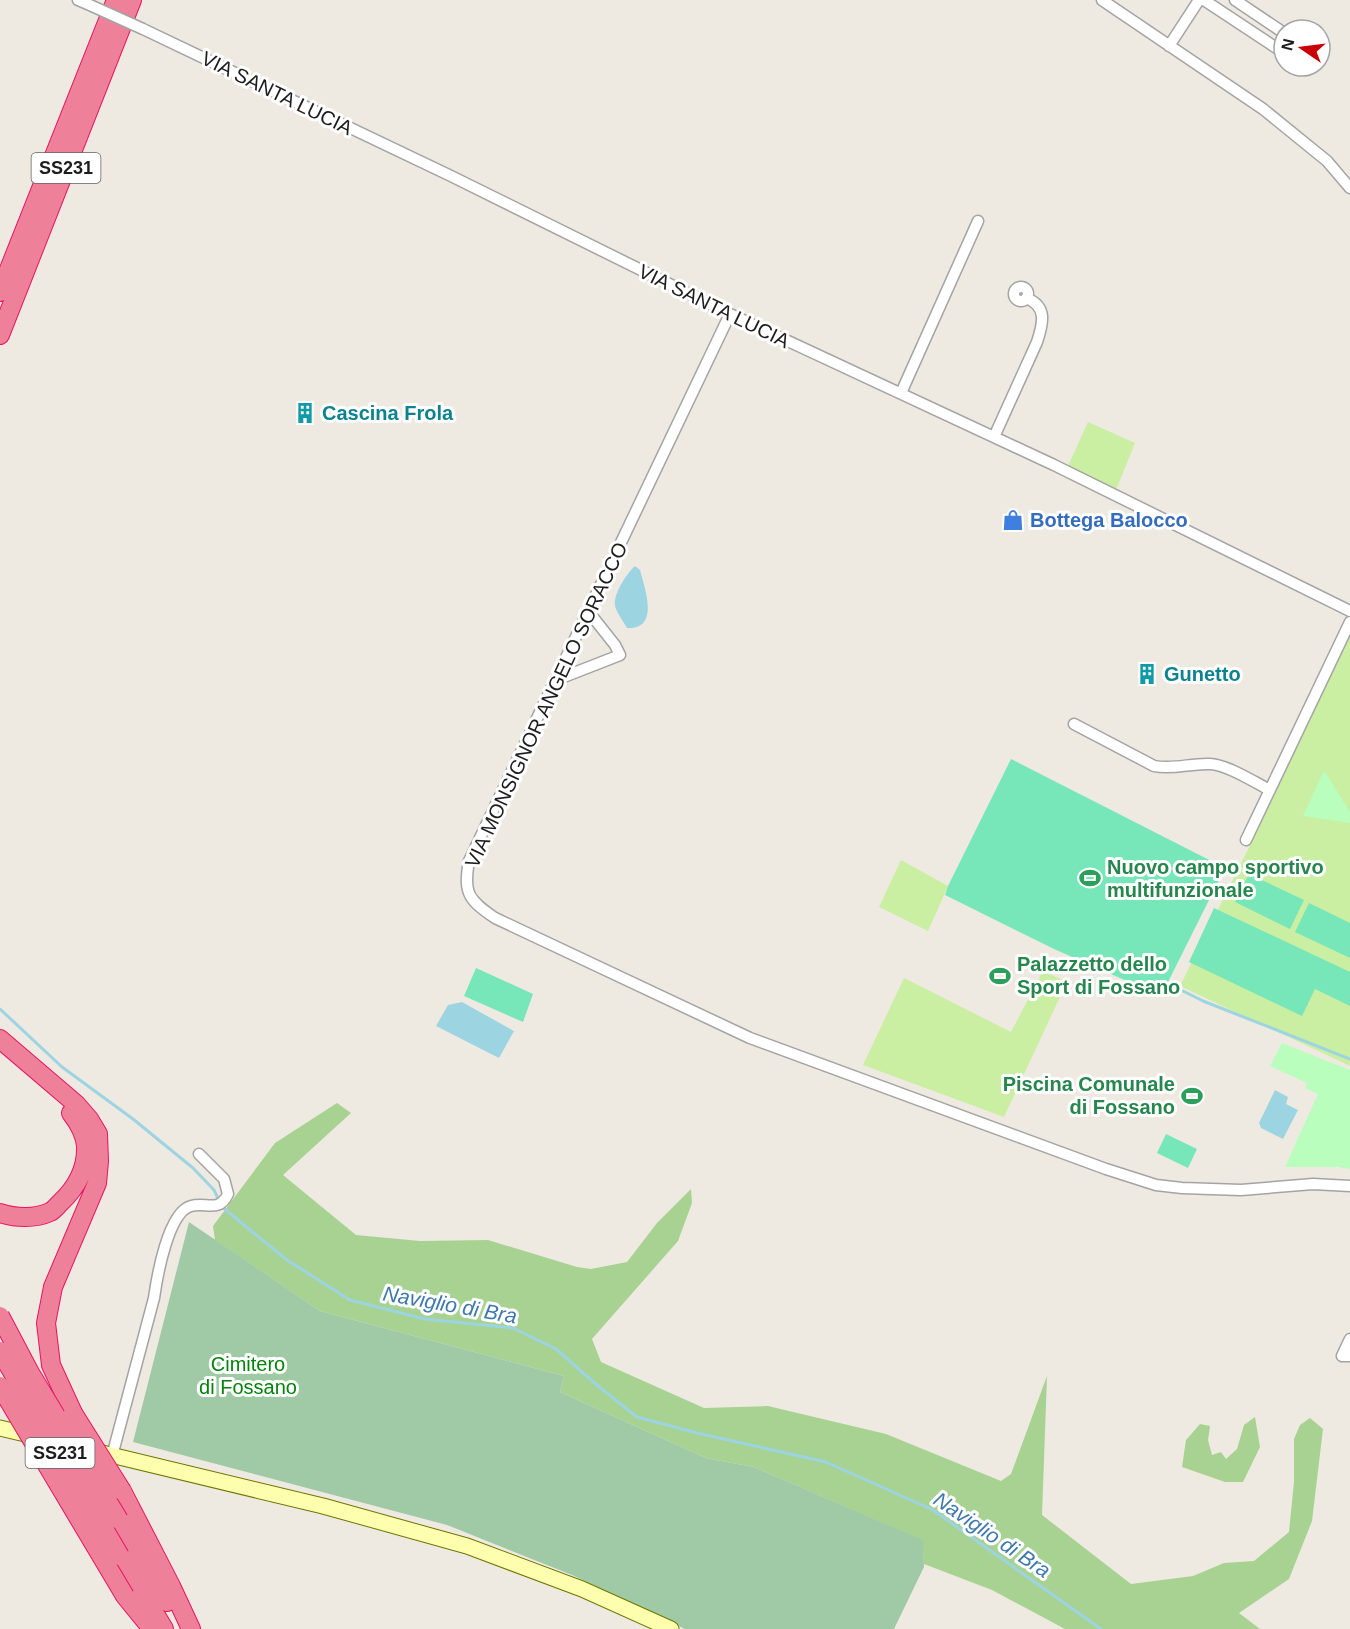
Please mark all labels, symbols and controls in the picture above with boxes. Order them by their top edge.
north arrow [1272,18,1332,78]
text: N [1278,37,1298,52]
street label: VIA SANTA LUCIA [198,47,357,139]
road number: SS231 [32,153,100,183]
street label: VIA SANTA LUCIA [635,260,794,352]
building icon: Cascina Frola [293,401,317,425]
place label: Cascina Frola [322,402,454,424]
shop icon: Bottega Balocco [1001,508,1025,532]
place label: Bottega Balocco [1030,509,1188,531]
street label: VIA MONSIGNOR ANGELO SORACCO [461,539,631,871]
building icon: Gunetto [1135,662,1159,686]
place label: Gunetto [1164,663,1241,685]
place label: Nuovo campo sportivo multifunzionale [1107,856,1324,901]
sports icon: Nuovo campo sportivo multifunzionale [1078,866,1102,890]
place label: Palazzetto dello Sport di Fossano [1017,953,1180,998]
sports icon: Palazzetto dello Sport di Fossano [988,964,1012,988]
place label: Piscina Comunale di Fossano [1003,1073,1175,1118]
sports icon: Piscina Comunale di Fossano [1180,1084,1204,1108]
water label: Naviglio di Bra [381,1281,519,1328]
park label: Cimitero di Fossano [199,1353,297,1398]
road number: SS231 [26,1438,94,1468]
water label: Naviglio di Bra [930,1487,1055,1582]

